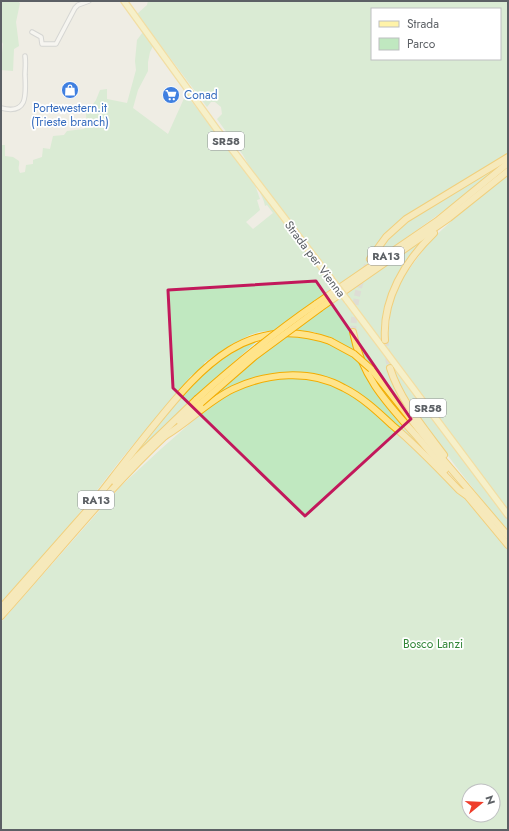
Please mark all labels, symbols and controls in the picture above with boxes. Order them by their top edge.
legend [371,8,501,60]
text: Strada [407,15,439,33]
text: Parco [407,35,436,53]
shop icon: Portewestern.it (Trieste branch) [60,80,80,100]
supermarket icon: Conad [161,85,181,105]
place label: Conad [184,86,218,104]
place label: Portewestern.it (Trieste branch) [31,99,109,131]
road number: SR58 [208,132,244,150]
street label: Strada per Vienna [280,217,350,301]
road number: RA13 [368,247,404,265]
road number: SR58 [410,399,446,417]
road number: RA13 [78,491,114,509]
park label: Bosco Lanzi [403,635,463,653]
north arrow [461,783,501,823]
text: N [482,793,499,807]

